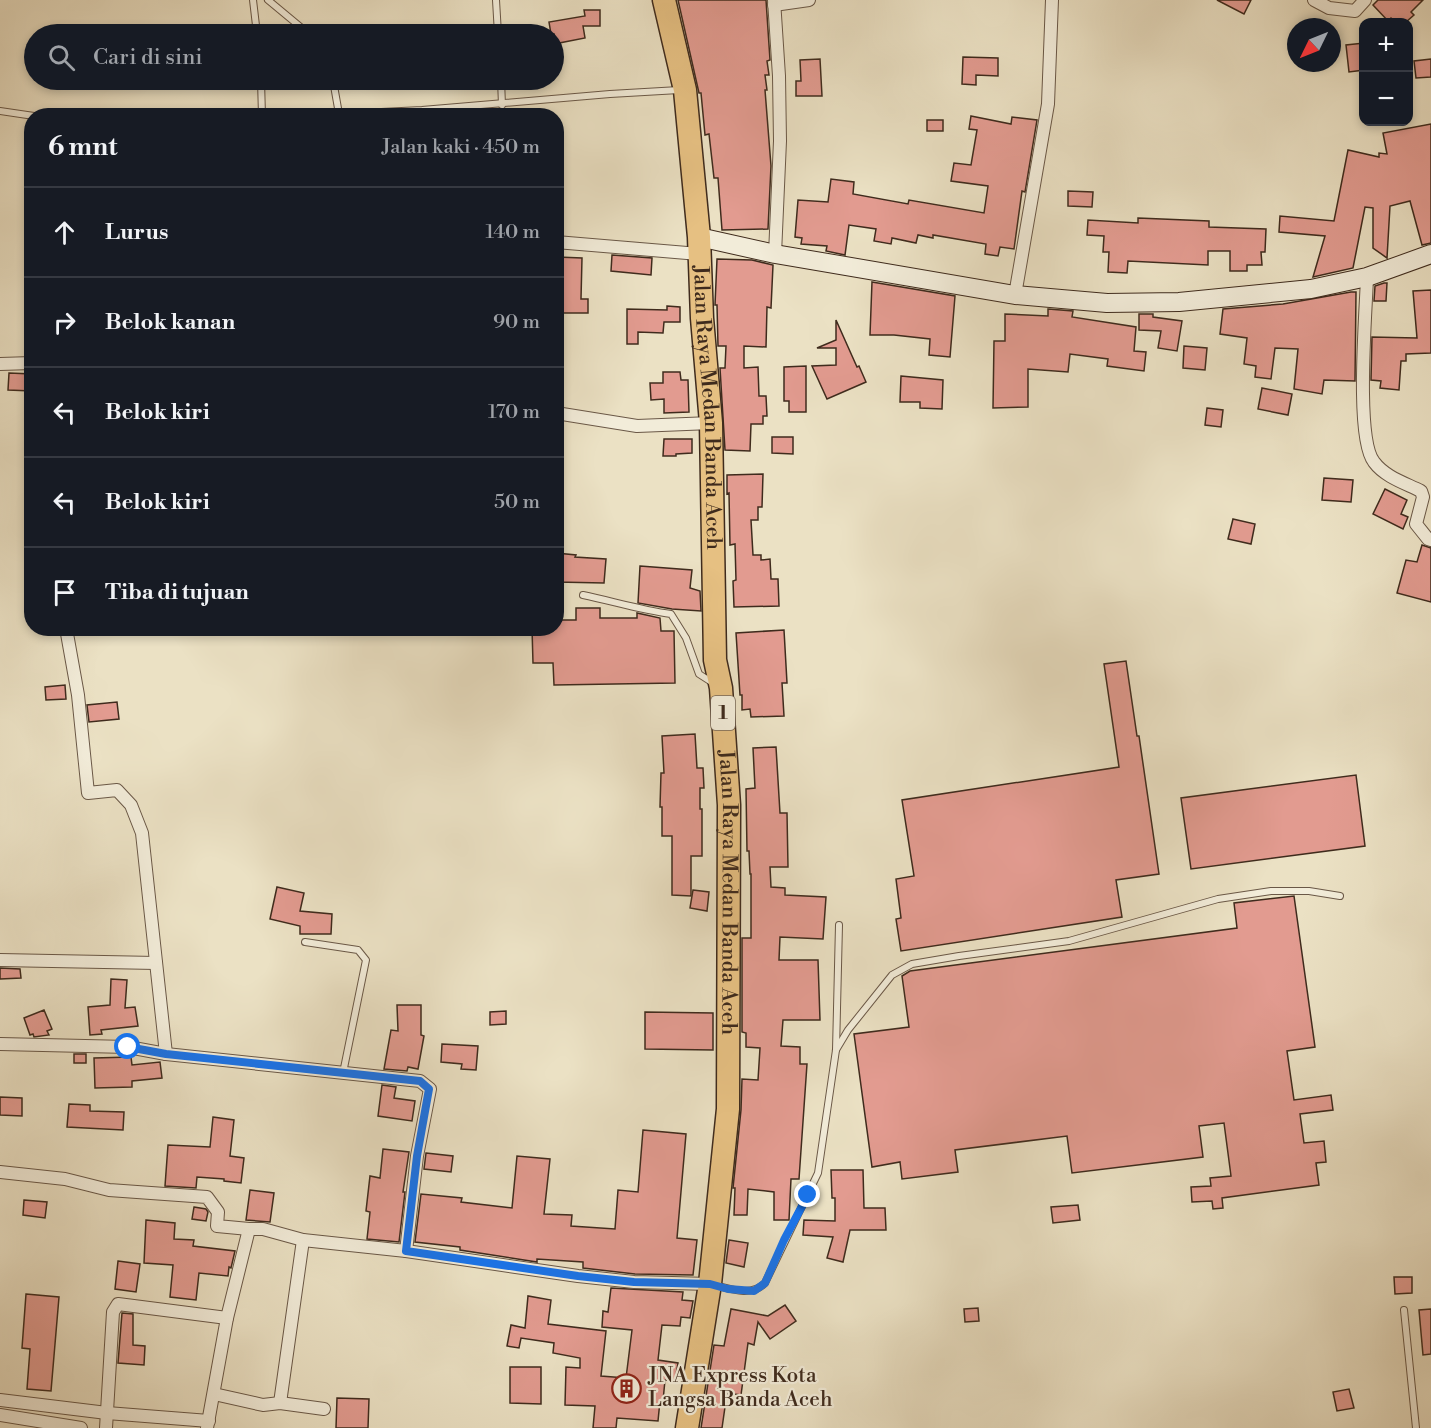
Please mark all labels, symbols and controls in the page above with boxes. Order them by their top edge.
north arrow [1287,18,1341,72]
map controls [1359,18,1413,126]
button: + [1359,18,1413,72]
search box [24,24,564,90]
icon: search [45,41,78,74]
text: Cari di sini [93,44,203,71]
button: − [1359,72,1413,126]
text: 6 mnt [48,131,117,163]
text: Jalan kaki · 450 m [382,135,540,160]
icon: ahead [48,216,81,249]
text: Lurus [105,219,168,246]
text: 140 m [485,220,540,245]
street label: Jalan Raya Medan Banda Aceh [687,264,726,551]
icon: right [48,306,81,339]
text: Belok kanan [105,309,235,336]
text: 90 m [493,310,540,335]
icon: left [48,396,81,429]
text: Belok kiri [105,399,210,426]
text: 170 m [488,400,540,425]
icon: left [48,486,81,519]
text: Belok kiri [105,489,210,516]
text: 50 m [494,490,540,515]
icon: arrive [48,576,81,609]
text: Tiba di tujuan [105,579,249,606]
road number: 1 [711,696,735,730]
street label: Jalan Raya Medan Banda Aceh [712,748,742,1035]
route start [114,1033,140,1059]
route end [794,1181,820,1207]
place label: JNA Express Kota Langsa Banda Aceh [647,1363,833,1413]
building icon: JNA Express Kota Langsa Banda Aceh [611,1372,643,1404]

